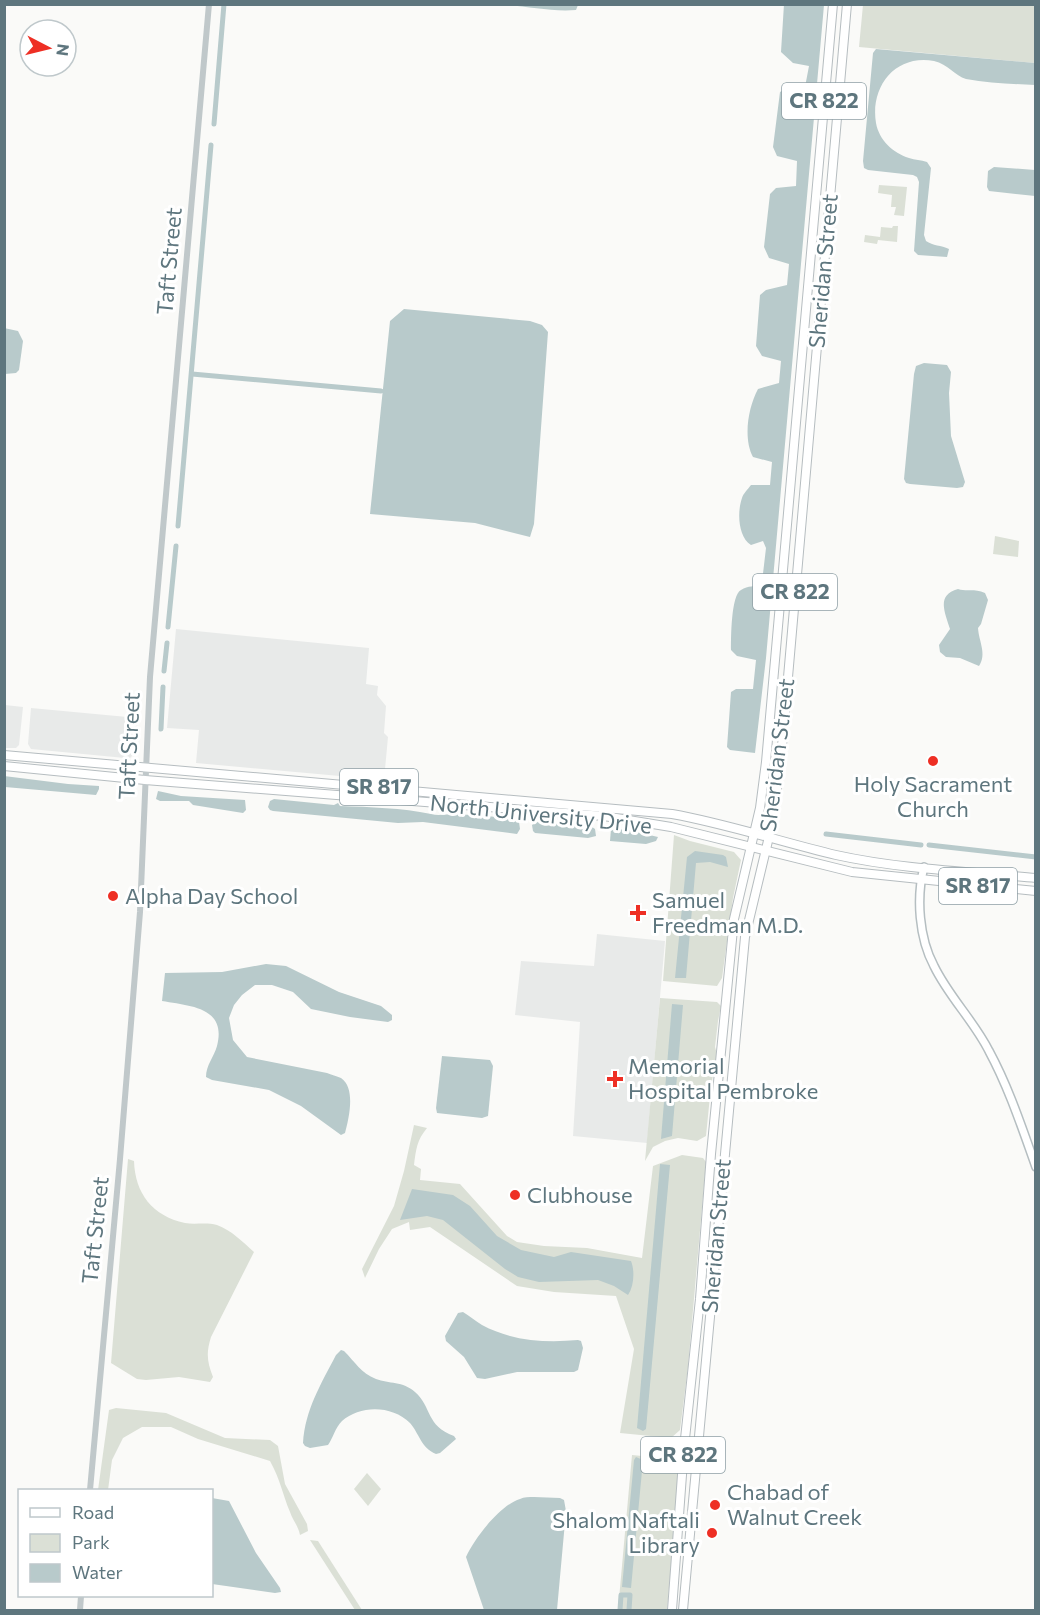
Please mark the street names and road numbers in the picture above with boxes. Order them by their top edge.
road number: CR 822 [782,83,866,119]
street label: Sheridan Street [802,193,843,349]
street label: Taft Street [150,206,187,316]
road number: CR 822 [753,574,837,610]
street label: Sheridan Street [754,676,799,833]
street label: Taft Street [112,691,145,801]
road number: SR 817 [340,769,418,805]
street label: North University Drive [429,788,653,839]
road number: SR 817 [939,868,1017,904]
street label: Sheridan Street [695,1158,736,1314]
street label: Taft Street [75,1175,114,1285]
road number: CR 822 [641,1437,725,1473]

